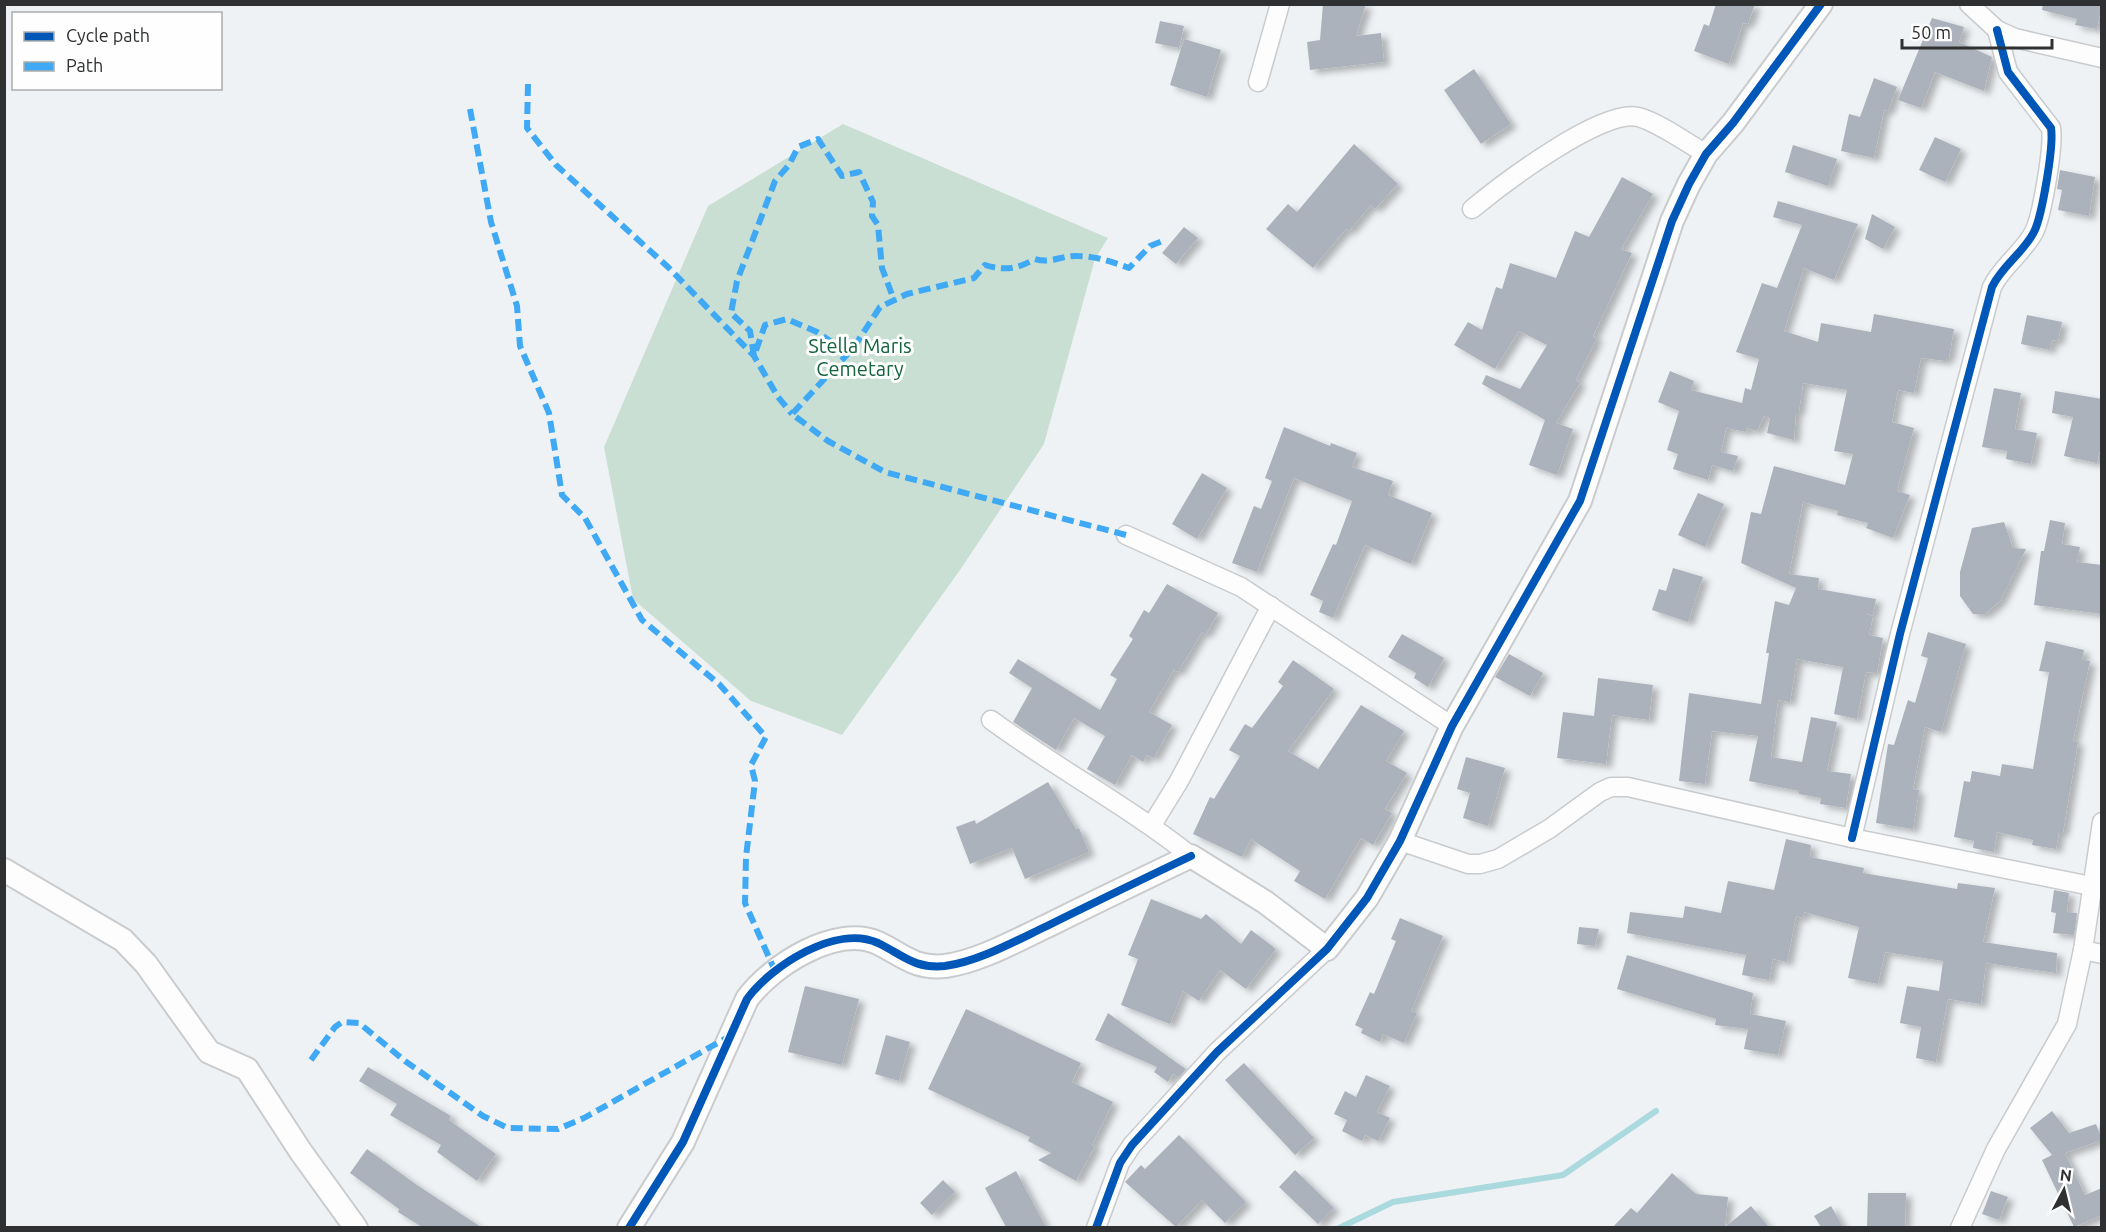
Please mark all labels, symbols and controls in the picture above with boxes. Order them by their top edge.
legend [12,12,222,90]
scale bar [1902,12,2052,50]
text: 50 m [1911,22,1951,42]
text: Cycle path [66,25,150,45]
text: Path [66,55,103,75]
park label: Stella Maris Cemetary [808,334,912,380]
north arrow [2034,1160,2094,1220]
text: N [2059,1165,2073,1185]

